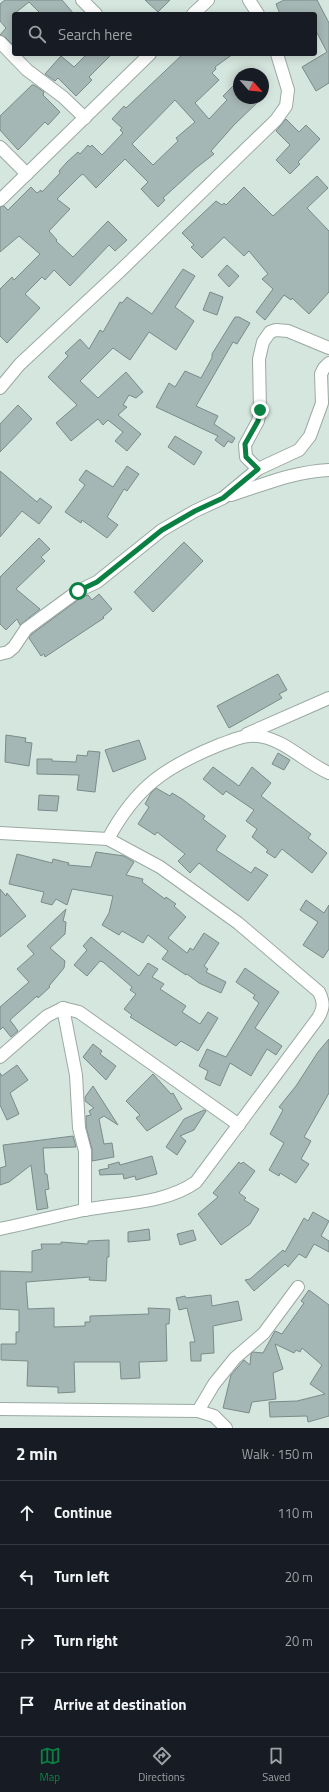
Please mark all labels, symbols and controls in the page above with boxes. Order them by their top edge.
search box [12,12,317,56]
icon: search [26,23,48,45]
text: Search here [58,23,132,46]
north arrow [233,68,269,104]
route end [251,401,269,419]
route start [69,582,87,600]
text: 2 min [16,1441,57,1467]
text: Walk · 150 m [242,1444,313,1464]
text: Continue [54,1501,112,1524]
icon: ahead [16,1502,38,1524]
text: 110 m [277,1503,313,1523]
text: Turn left [54,1565,109,1588]
icon: left [16,1566,38,1588]
text: 20 m [285,1567,313,1587]
text: Turn right [54,1629,118,1652]
icon: right [16,1630,38,1652]
text: 20 m [285,1631,313,1651]
text: Arrive at destination [54,1693,187,1716]
icon: arrive [16,1694,38,1716]
tab: Map [39,1745,61,1785]
tab: Directions [138,1745,185,1785]
tab: Saved [262,1745,290,1785]

